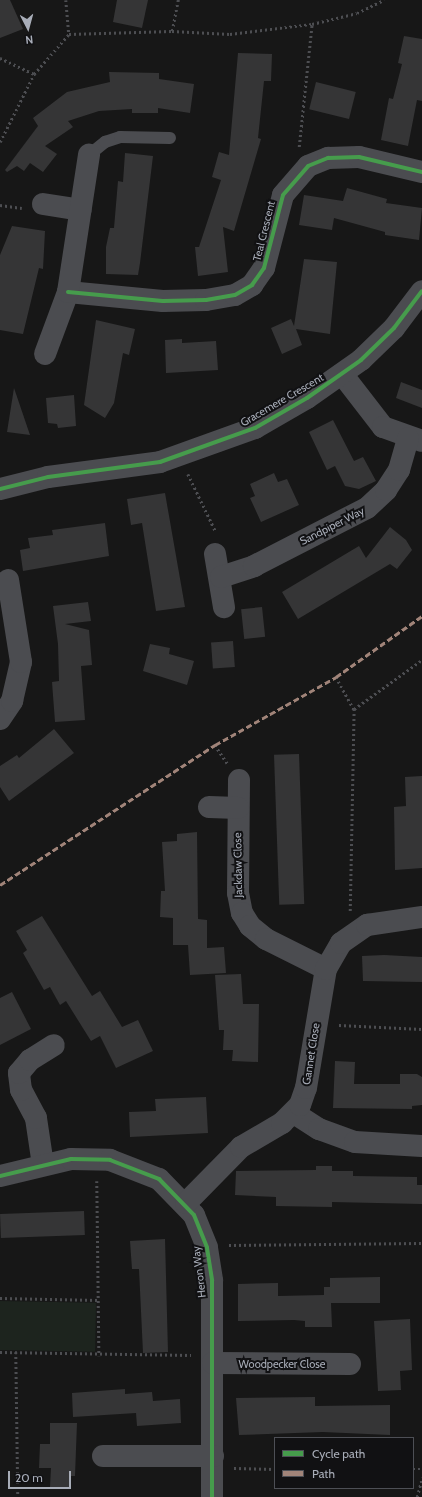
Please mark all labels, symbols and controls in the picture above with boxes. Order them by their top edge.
north arrow [8,8,48,48]
text: N [25,33,34,47]
street label: Teal Crescent [250,200,278,262]
street label: Gracemere Crescent [238,371,326,429]
street label: Sandpiper Way [298,504,366,548]
street label: Jackdaw Close [231,832,245,898]
street label: Gannet Close [300,1022,322,1086]
street label: Heron Way [189,1245,209,1299]
street label: Woodpecker Close [239,1357,325,1371]
legend [274,1437,414,1489]
text: Cycle path [312,1446,365,1461]
scale bar [10,1463,73,1489]
text: Path [312,1466,335,1481]
text: 20 m [15,1470,43,1485]

